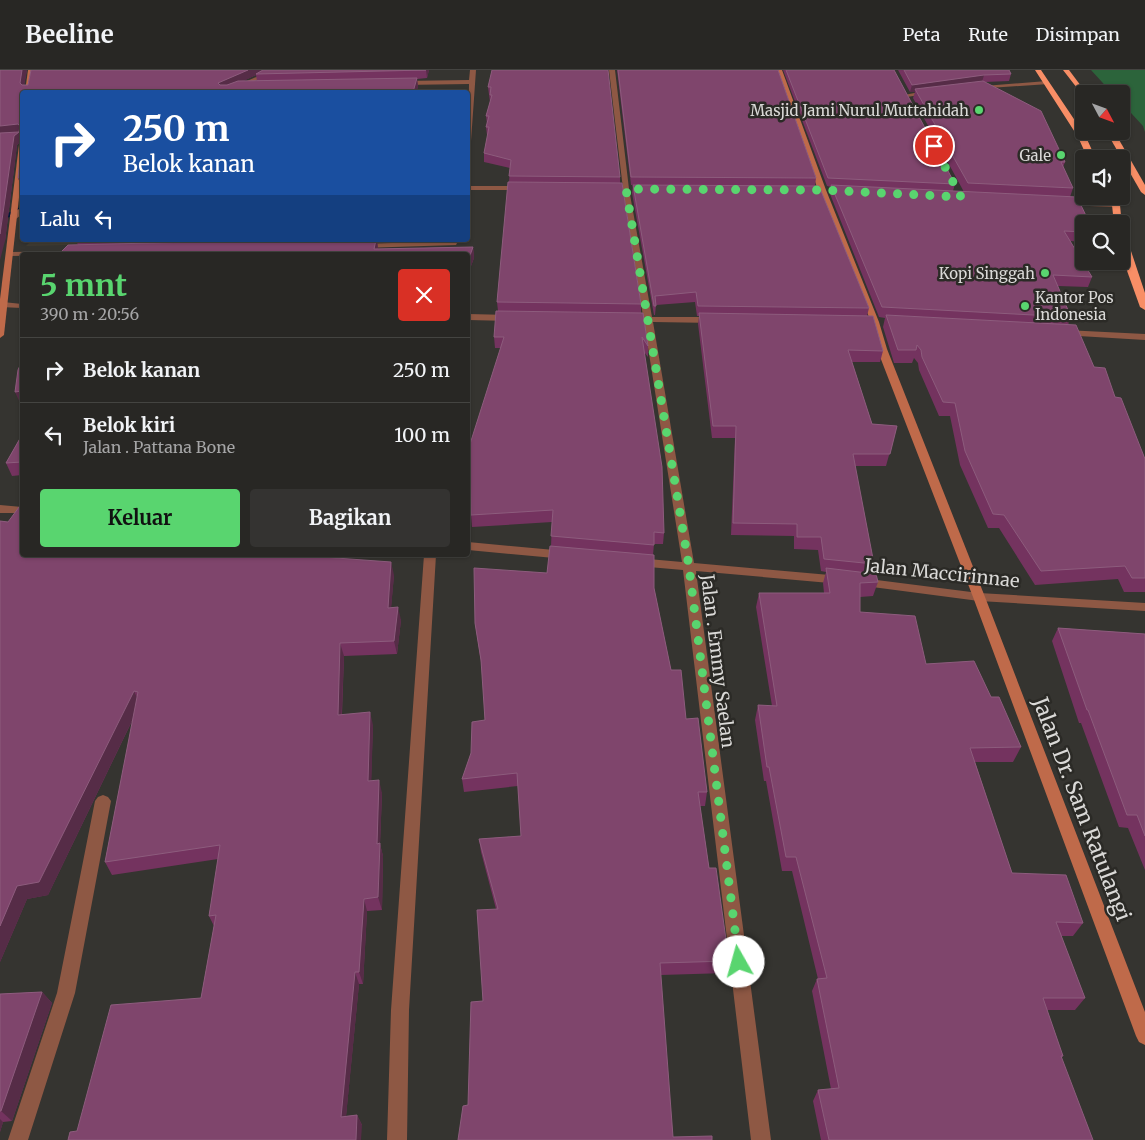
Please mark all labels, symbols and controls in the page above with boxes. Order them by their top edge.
text: Beeline [25,19,114,50]
text: Peta [903,23,940,46]
text: Rute [968,23,1008,46]
text: Disimpan [1036,23,1120,46]
north arrow [1075,85,1130,140]
map controls [1075,85,1130,270]
place label: Masjid Jami Nurul Muttahidah [750,101,969,120]
marker: Masjid Jami Nurul Muttahidah [973,104,985,116]
text: 250 m [123,107,229,151]
icon: right [40,110,105,175]
pin [913,125,955,167]
icon: arrive [920,132,948,160]
place label: Gale [1020,146,1051,165]
marker: Gale [1055,149,1067,161]
text: Belok kanan [123,150,255,178]
button: sound [1075,150,1130,205]
icon: left [90,205,118,233]
text: Lalu [40,207,80,231]
button: search [1075,215,1130,270]
place label: Kopi Singgah [939,264,1035,283]
text: 5 mnt [40,266,127,304]
marker: Kopi Singgah [1039,267,1051,279]
button: close [398,269,450,321]
place label: Kantor Pos Indonesia [1035,288,1114,324]
marker: Kantor Pos Indonesia [1019,300,1031,312]
text: 390 m · 20:56 [40,304,139,324]
icon: right [40,356,68,384]
text: Belok kanan [83,358,200,382]
text: 250 m [393,358,450,382]
text: Belok kiri [83,413,175,437]
icon: left [40,421,68,449]
text: 100 m [394,423,450,447]
text: Jalan . Pattana Bone [83,437,235,457]
button: Keluar [40,489,240,547]
button: Bagikan [250,489,450,547]
street label: Jalan Maccirinnae [862,553,1021,593]
street label: Jalan . Emmy Saelan [696,572,740,749]
street label: Jalan Dr. Sam Ratulangi [1026,692,1137,925]
position arrow [712,935,764,987]

